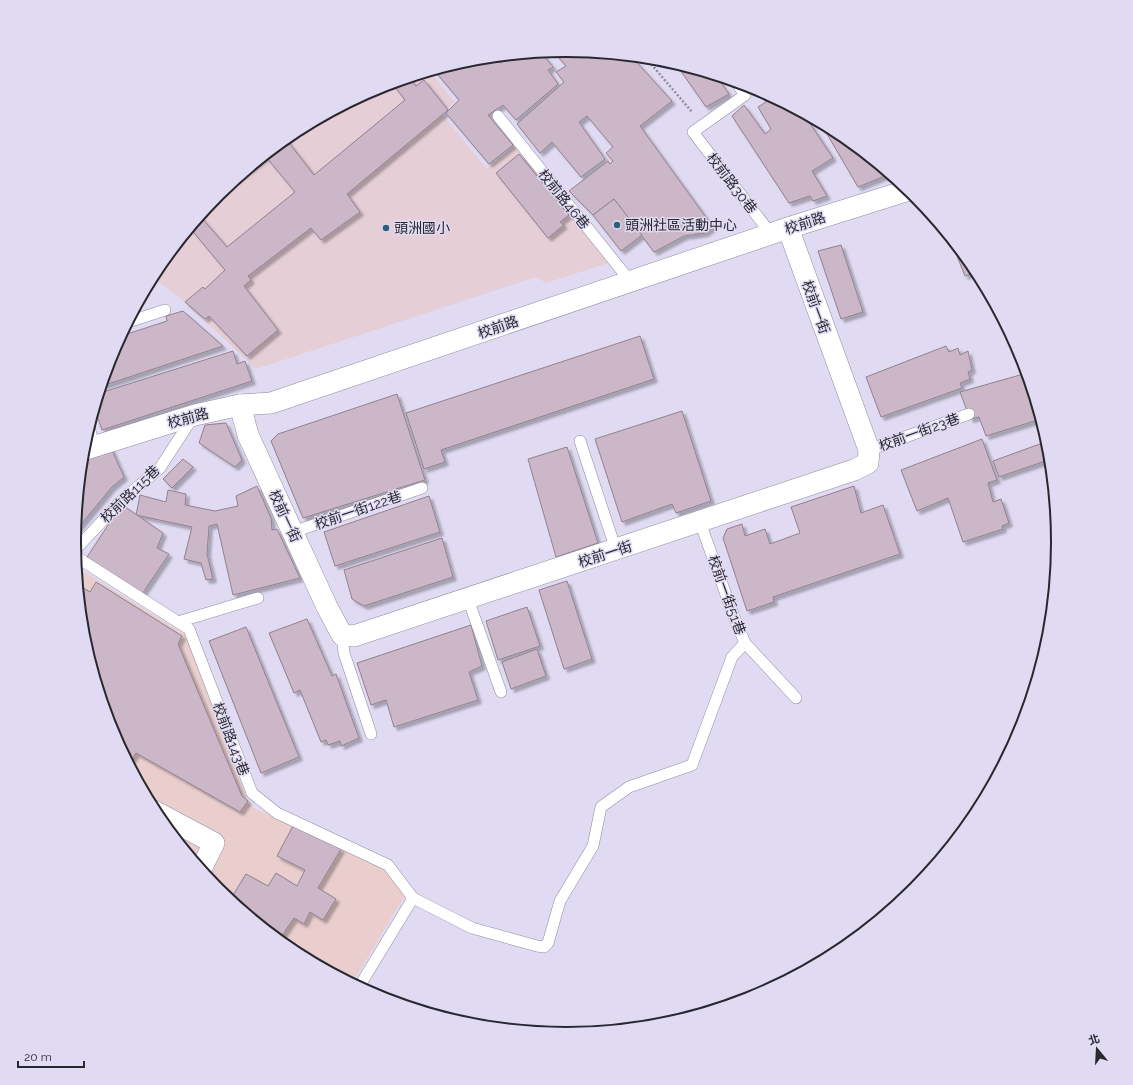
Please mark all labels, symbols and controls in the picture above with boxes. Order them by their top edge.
street label: 校前路30巷 [704,150,760,216]
street label: 校前路46巷 [535,166,593,232]
street label: 校前路 [783,209,827,237]
place label: 頭洲社區活動中心 [625,217,737,233]
place label: 頭洲國小 [394,220,450,236]
marker: 頭洲社區活動中心 [612,220,622,230]
marker: 頭洲國小 [381,223,391,233]
street label: 校前一街 [799,278,833,336]
street label: 校前路 [476,313,520,341]
street label: 校前路 [166,405,210,431]
street label: 校前一街23巷 [876,410,962,454]
street label: 校前路115巷 [97,462,163,526]
street label: 校前一街 [266,487,304,545]
street label: 校前一街122巷 [313,488,403,532]
street label: 校前一街 [576,538,634,570]
street label: 校前一街51巷 [705,553,749,637]
street label: 校前路143巷 [210,700,252,778]
north arrow [1077,1029,1117,1069]
text: 北 [1087,1032,1101,1048]
scale bar [18,1043,84,1069]
text: 20 m [24,1050,52,1064]

